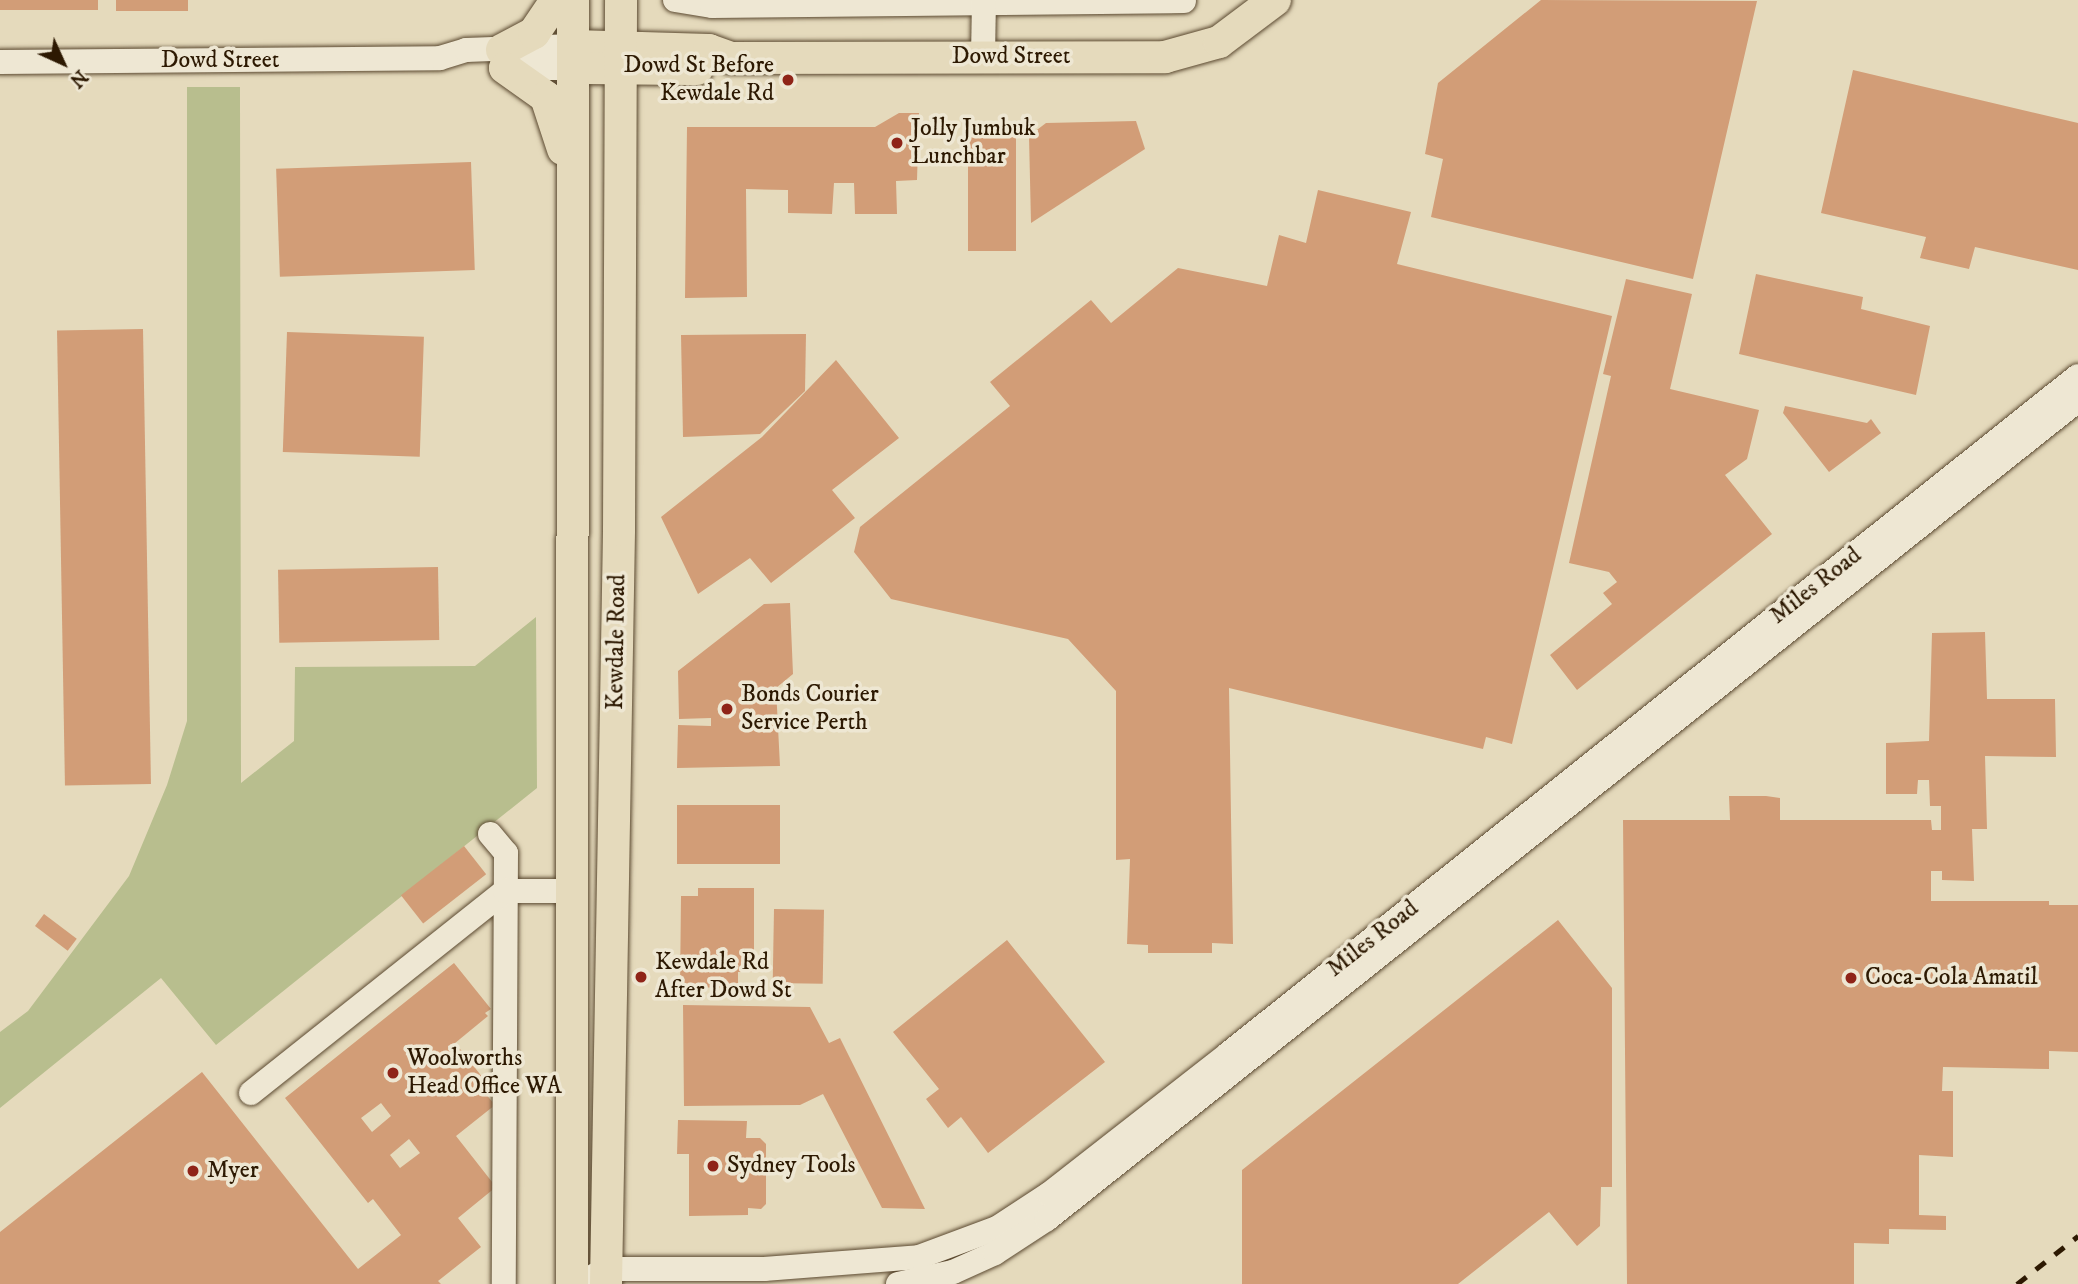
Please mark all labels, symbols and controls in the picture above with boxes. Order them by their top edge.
north arrow [28,28,98,98]
street label: Dowd Street [952,43,1070,71]
street label: Dowd Street [161,47,279,75]
place label: Dowd St Before Kewdale Rd [624,52,774,108]
text: N [65,65,92,92]
marker: Dowd St Before Kewdale Rd [780,72,796,88]
place label: Jolly Jumbuk Lunchbar [911,115,1036,171]
marker: Jolly Jumbuk Lunchbar [889,135,905,151]
street label: Miles Road [1765,541,1867,631]
street label: Kewdale Road [601,574,633,710]
place label: Bonds Courier Service Perth [741,681,879,737]
marker: Bonds Courier Service Perth [719,701,735,717]
street label: Miles Road [1322,894,1424,984]
place label: Kewdale Rd After Dowd St [655,949,792,1005]
place label: Coca-Cola Amatil [1865,964,2038,992]
marker: Kewdale Rd After Dowd St [633,969,649,985]
marker: Coca-Cola Amatil [1843,970,1859,986]
place label: Woolworths Head Office WA [407,1045,562,1101]
marker: Woolworths Head Office WA [385,1065,401,1081]
place label: Sydney Tools [727,1152,856,1180]
place label: Myer [207,1157,259,1185]
marker: Sydney Tools [705,1158,721,1174]
marker: Myer [185,1163,201,1179]

